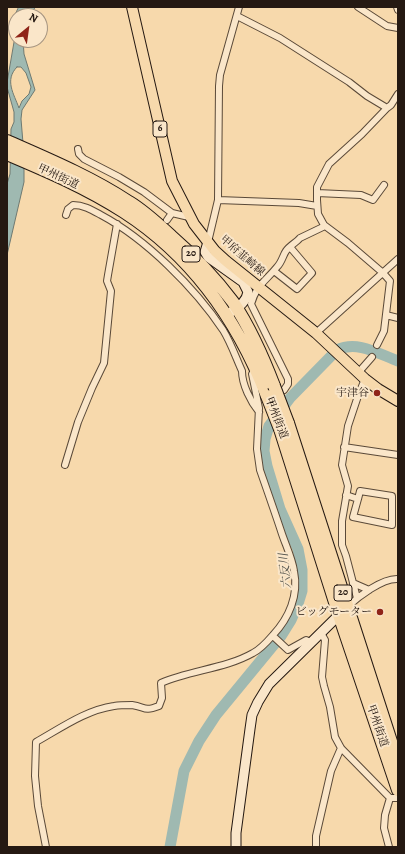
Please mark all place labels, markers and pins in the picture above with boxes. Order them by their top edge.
place label: 宇津谷 [336,386,369,400]
marker: 宇津谷 [372,388,382,398]
place label: ビッグモーター [295,605,372,619]
marker: ビッグモーター [375,607,385,617]

